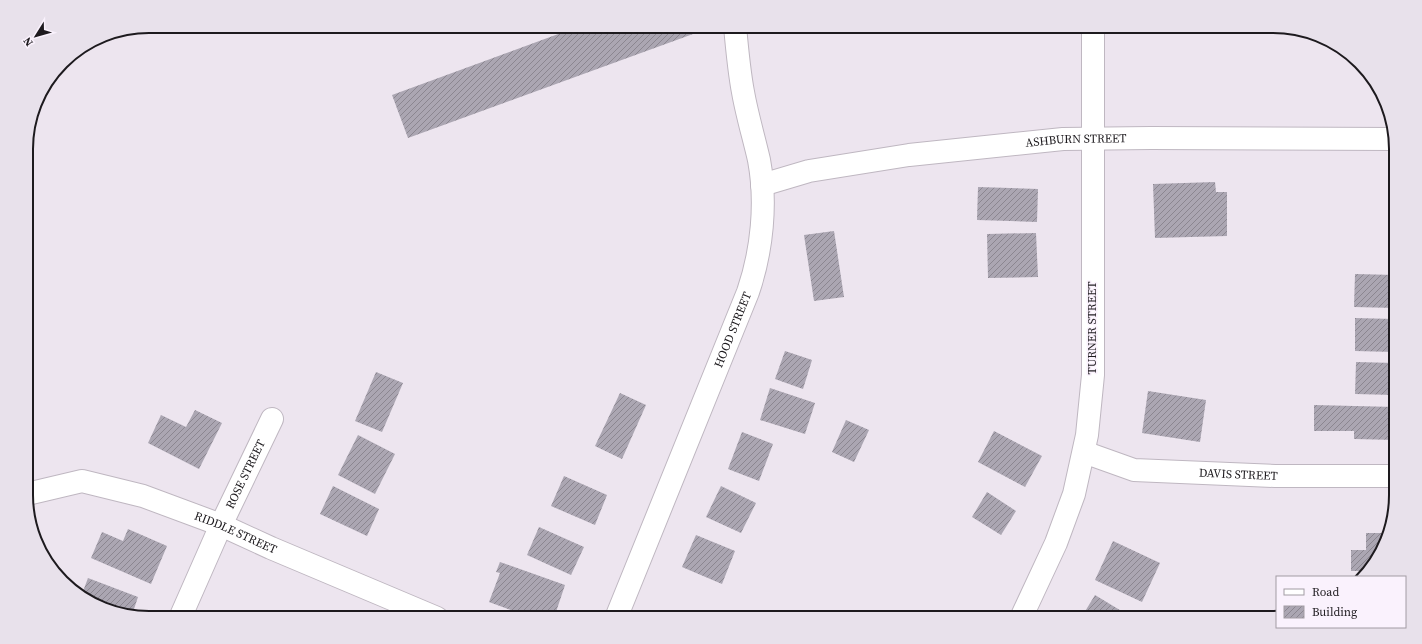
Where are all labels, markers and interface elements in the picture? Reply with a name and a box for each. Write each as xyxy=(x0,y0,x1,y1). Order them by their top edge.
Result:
north arrow xyxy=(16,16,56,56)
text: N xyxy=(20,34,37,49)
street label: ASHBURN STREET xyxy=(1025,130,1127,151)
street label: TURNER STREET xyxy=(1084,281,1100,374)
street label: HOOD STREET xyxy=(710,289,755,370)
street label: ROSE STREET xyxy=(222,436,269,511)
street label: DAVIS STREET xyxy=(1199,465,1279,484)
street label: RIDDLE STREET xyxy=(192,508,280,558)
legend xyxy=(1276,576,1406,628)
text: Road xyxy=(1312,584,1339,600)
text: Building xyxy=(1312,604,1357,620)

